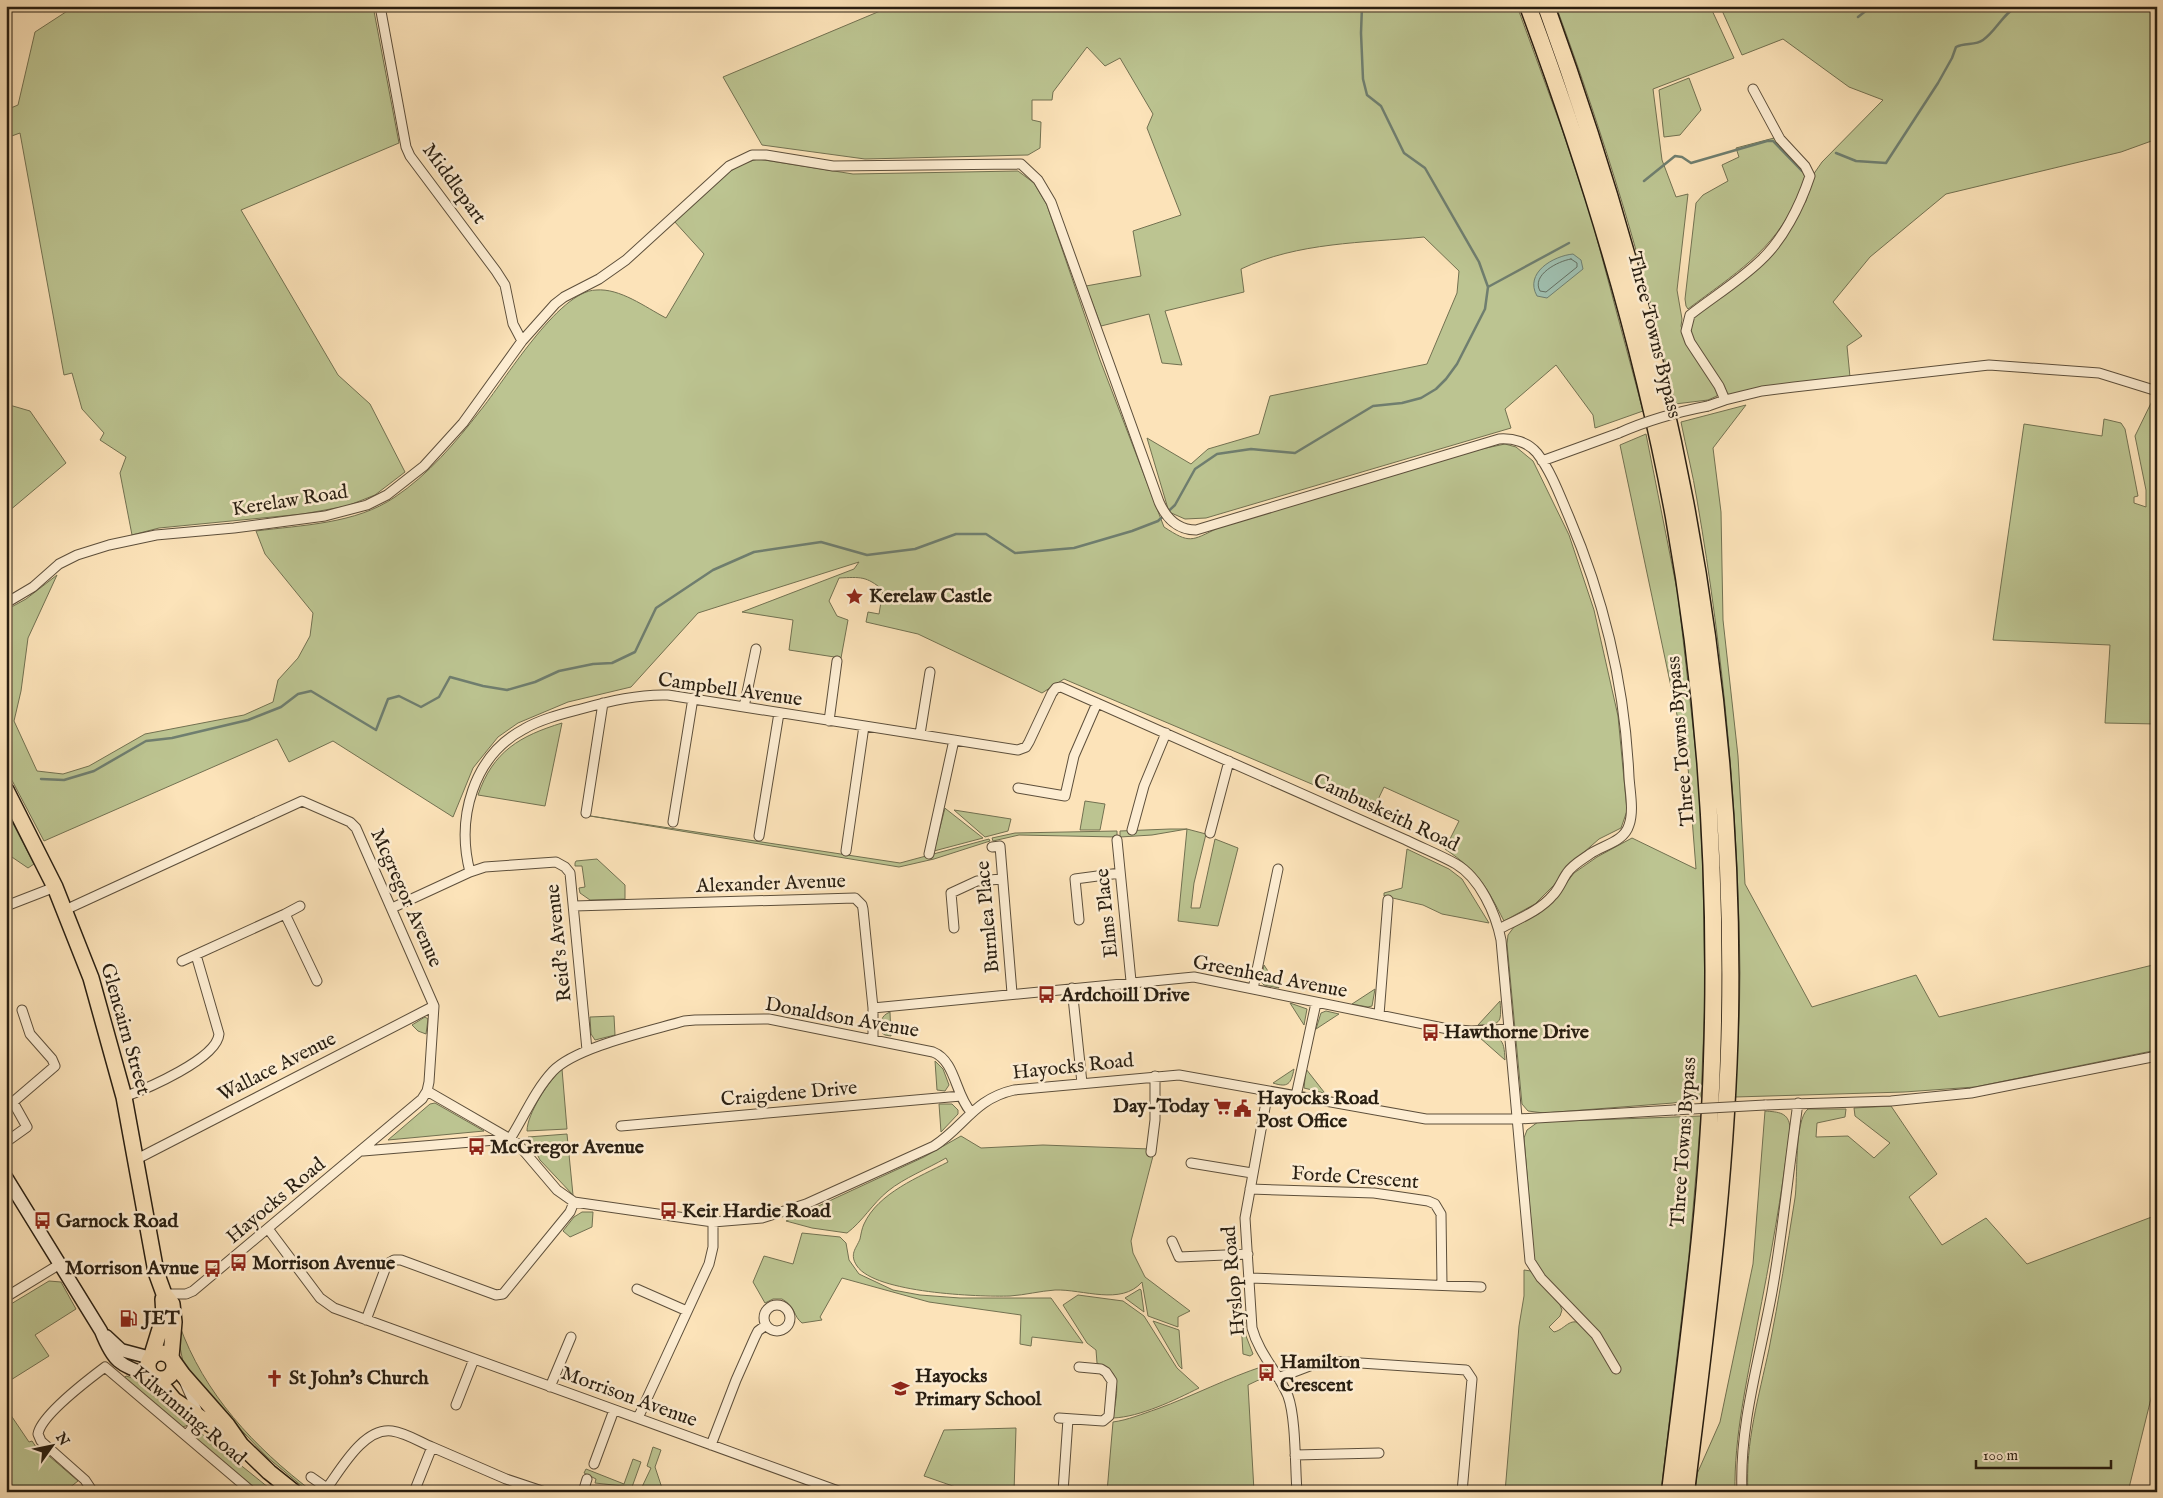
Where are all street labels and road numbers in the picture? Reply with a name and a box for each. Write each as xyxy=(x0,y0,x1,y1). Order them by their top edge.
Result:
street label: Middlepart xyxy=(416,139,492,229)
street label: Three Towns Bypass xyxy=(1621,249,1687,421)
street label: Kerelaw Road xyxy=(230,479,350,522)
street label: Three Towns Bypass xyxy=(1661,655,1701,827)
street label: Campbell Avenue xyxy=(656,667,804,713)
street label: Cambuskeith Road xyxy=(1309,768,1463,858)
street label: Mcgregor Avenue xyxy=(364,825,448,971)
street label: Burnlea Place xyxy=(971,860,1005,974)
street label: Elms Place xyxy=(1090,867,1124,959)
street label: Alexander Avenue xyxy=(695,869,846,899)
street label: Reid's Avenue xyxy=(540,883,578,1003)
street label: Greenhead Avenue xyxy=(1191,950,1349,1004)
street label: Glencairn Street xyxy=(94,960,156,1098)
street label: Donaldson Avenue xyxy=(763,992,921,1044)
street label: Wallace Avenue xyxy=(214,1027,340,1107)
street label: Hayocks Road xyxy=(1011,1048,1135,1086)
street label: Three Towns Bypass xyxy=(1666,1056,1702,1228)
street label: Craigdene Drive xyxy=(720,1076,858,1112)
street label: Hayocks Road xyxy=(221,1152,331,1250)
street label: Forde Crescent xyxy=(1290,1161,1420,1195)
street label: Hyslop Road xyxy=(1217,1225,1251,1337)
street label: Kilwinning Road xyxy=(127,1361,251,1471)
street label: Morrison Avenue xyxy=(557,1361,701,1433)

